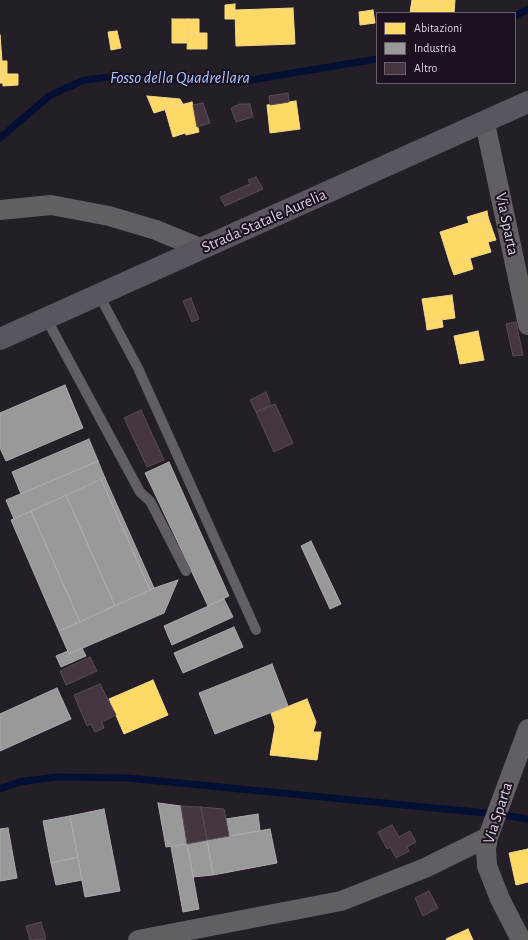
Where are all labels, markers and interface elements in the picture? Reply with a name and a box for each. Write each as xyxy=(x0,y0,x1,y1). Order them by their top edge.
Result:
legend xyxy=(376,12,516,84)
text: Abitazioni xyxy=(414,22,462,34)
text: Industria xyxy=(414,42,456,54)
text: Altro xyxy=(414,62,437,74)
water label: Fosso della Quadrellara xyxy=(110,68,250,88)
street label: Strada Statale Aurelia xyxy=(199,185,329,257)
street label: Via Sparta xyxy=(491,191,523,257)
street label: Via Sparta xyxy=(479,780,517,846)

